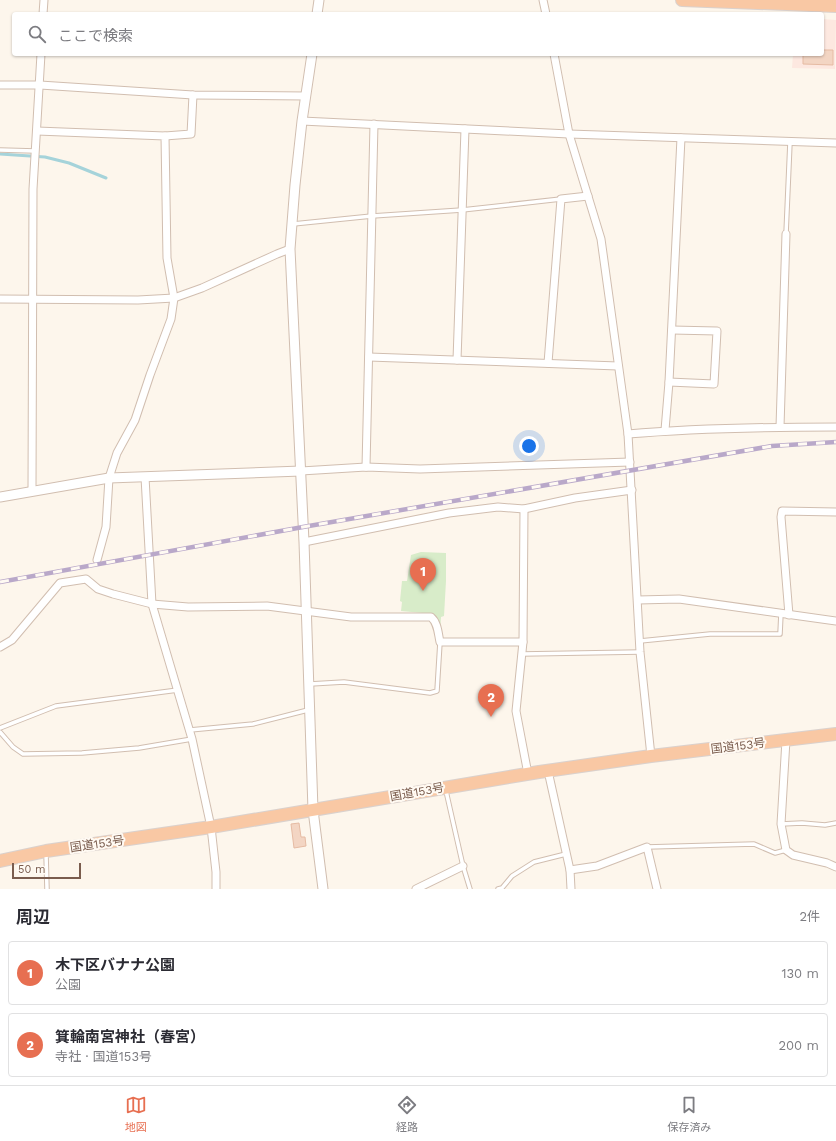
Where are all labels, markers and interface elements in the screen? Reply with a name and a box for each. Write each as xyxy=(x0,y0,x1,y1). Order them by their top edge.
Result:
search box xyxy=(12,12,824,56)
icon: search xyxy=(26,23,48,45)
text: ここで検索 xyxy=(58,27,133,45)
your location xyxy=(519,436,539,456)
pin: 1 xyxy=(410,558,436,591)
pin: 2 xyxy=(478,684,504,717)
street label: 国道153号 xyxy=(710,736,766,756)
street label: 国道153号 xyxy=(389,780,445,804)
street label: 国道153号 xyxy=(69,833,125,855)
scale bar xyxy=(12,861,81,880)
text: 50 m xyxy=(18,863,45,876)
text: 周辺 xyxy=(16,907,50,927)
text: 2件 xyxy=(799,909,820,924)
text: 木下区バナナ公園 xyxy=(55,956,175,974)
text: 1 xyxy=(27,966,33,981)
text: 130 m xyxy=(781,966,819,981)
text: 公園 xyxy=(55,977,81,992)
text: 箕輪南宮神社（春宮） xyxy=(55,1028,205,1046)
text: 2 xyxy=(26,1038,34,1053)
text: 200 m xyxy=(778,1038,819,1053)
text: 寺社 · 国道153号 xyxy=(55,1049,152,1064)
tab: 地図 xyxy=(125,1094,147,1134)
tab: 経路 xyxy=(396,1094,418,1134)
tab: 保存済み xyxy=(667,1094,711,1134)

